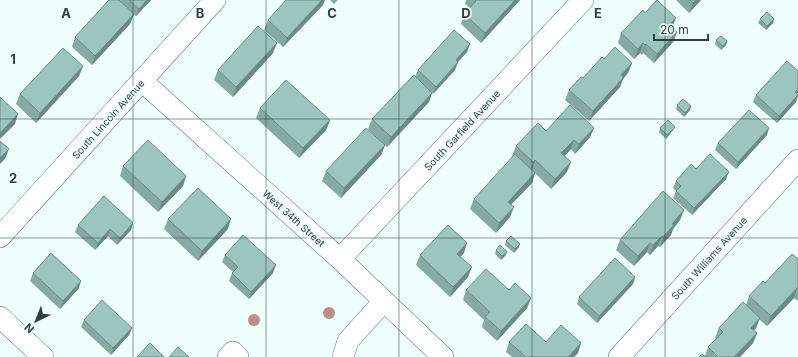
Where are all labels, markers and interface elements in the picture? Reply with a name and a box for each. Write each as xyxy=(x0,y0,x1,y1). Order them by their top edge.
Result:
text: A xyxy=(61,5,71,21)
text: B xyxy=(196,5,205,21)
text: C xyxy=(327,5,337,21)
text: D xyxy=(461,5,471,21)
text: E xyxy=(594,5,602,21)
scale bar xyxy=(654,16,708,42)
text: 20 m xyxy=(660,22,689,37)
text: 1 xyxy=(10,51,16,67)
street label: South Lincoln Avenue xyxy=(69,77,147,161)
street label: South Garfield Avenue xyxy=(422,87,503,173)
text: 2 xyxy=(9,170,17,186)
street label: West 34th Street xyxy=(260,187,328,250)
street label: South Williams Avenue xyxy=(669,214,750,302)
north arrow xyxy=(16,301,56,341)
text: N xyxy=(21,320,37,336)

